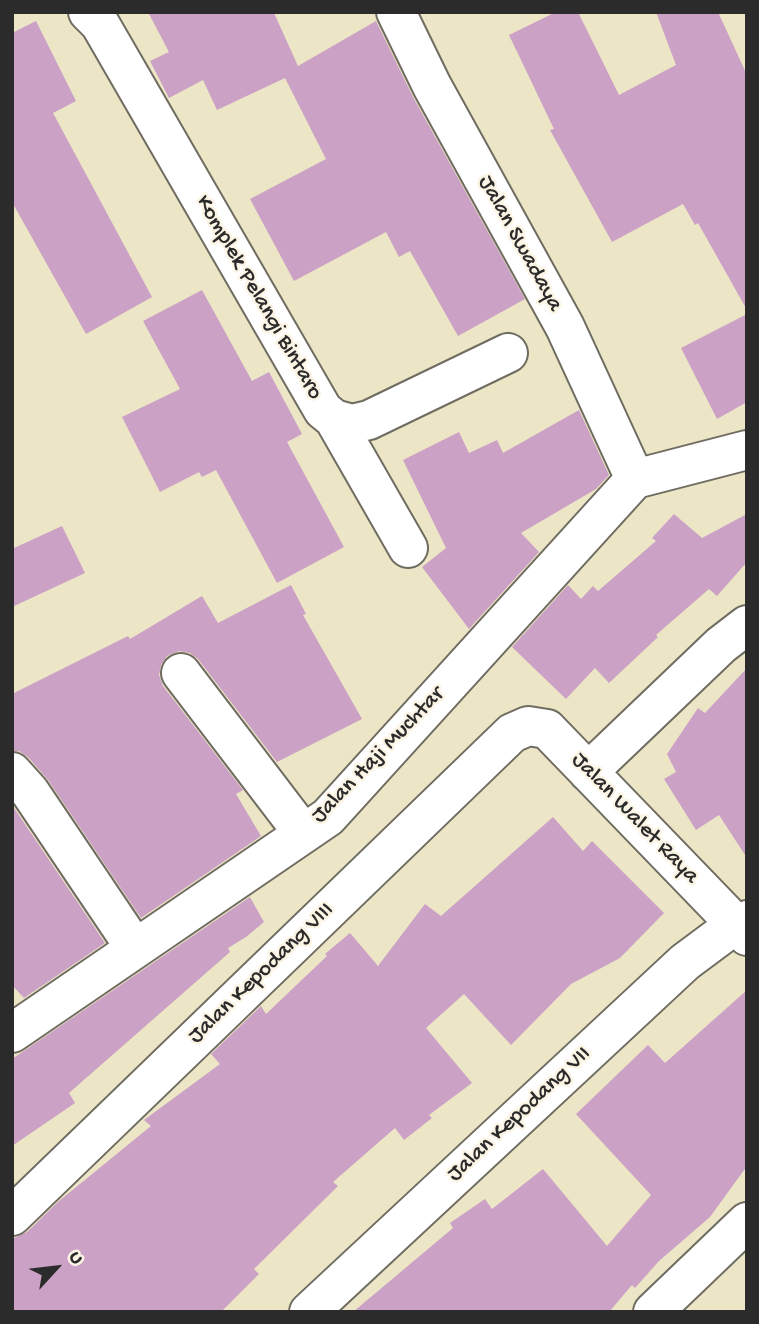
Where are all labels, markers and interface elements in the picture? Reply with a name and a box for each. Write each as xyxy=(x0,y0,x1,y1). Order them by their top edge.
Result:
street label: Jalan Swadaya xyxy=(470,171,568,317)
street label: Komplek Pelangi Bintaro xyxy=(188,191,328,405)
street label: Jalan Haji Muchtar xyxy=(307,682,451,830)
street label: Jalan Walet Raya xyxy=(564,747,704,891)
street label: Jalan Kepodang VIII xyxy=(183,897,341,1051)
street label: Jalan Kepodang VII xyxy=(442,1041,598,1189)
north arrow xyxy=(21,1233,91,1303)
text: U xyxy=(62,1248,88,1268)

